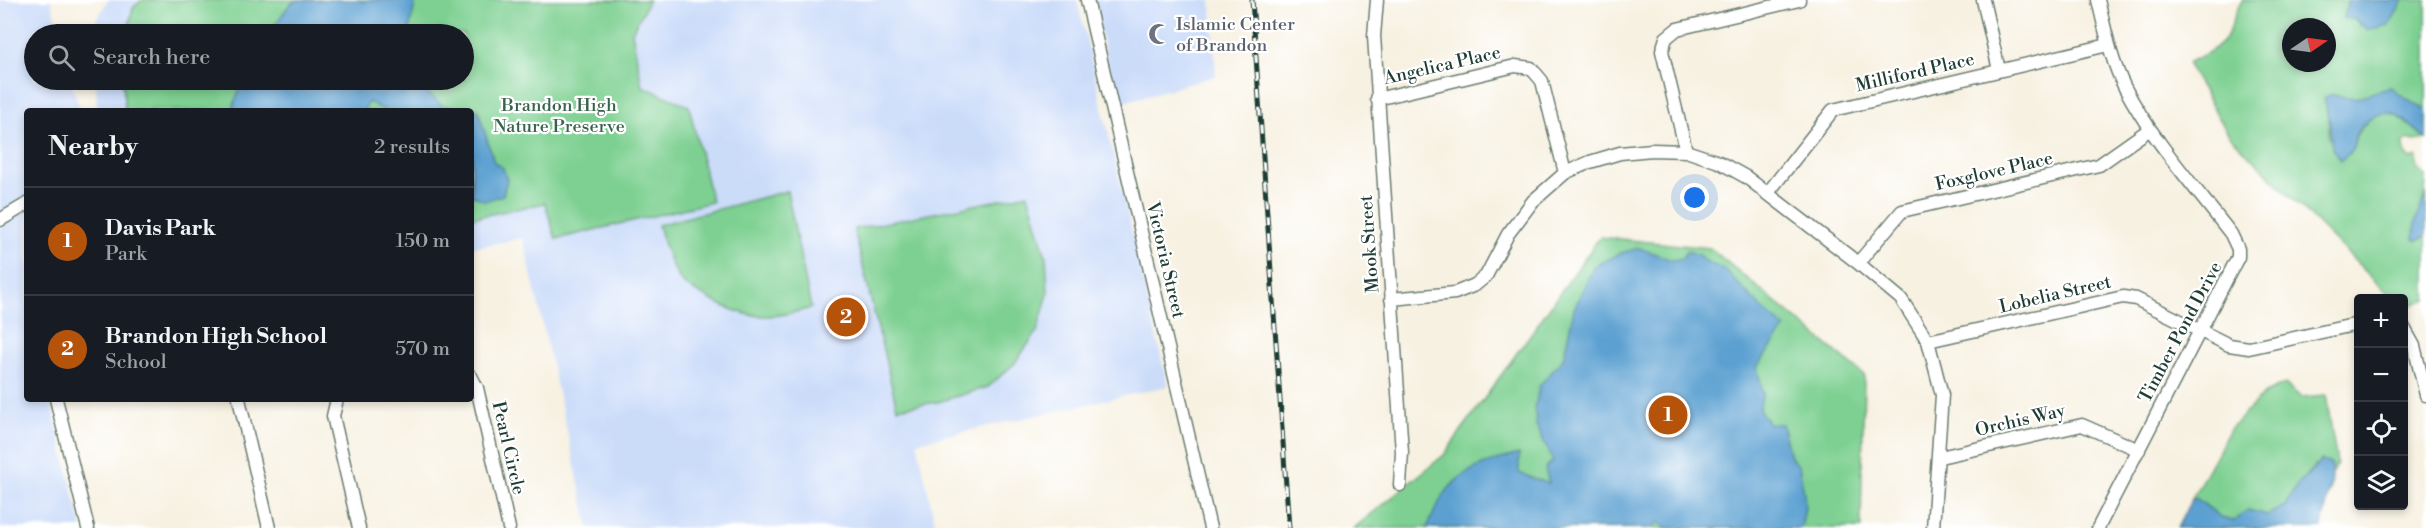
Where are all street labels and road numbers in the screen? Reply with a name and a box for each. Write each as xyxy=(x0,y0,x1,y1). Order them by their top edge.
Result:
street label: Angelica Place xyxy=(1380,41,1503,90)
street label: Milliford Place xyxy=(1853,48,1977,97)
street label: Foxglove Place xyxy=(1933,147,2055,196)
street label: Mook Street xyxy=(1355,194,1384,294)
street label: Victoria Street xyxy=(1141,199,1190,321)
street label: Timber Pond Drive xyxy=(2133,258,2227,407)
street label: Lobelia Street xyxy=(1997,270,2114,319)
street label: Pearl Circle xyxy=(487,399,530,497)
street label: Orchis Way xyxy=(1973,399,2068,442)

